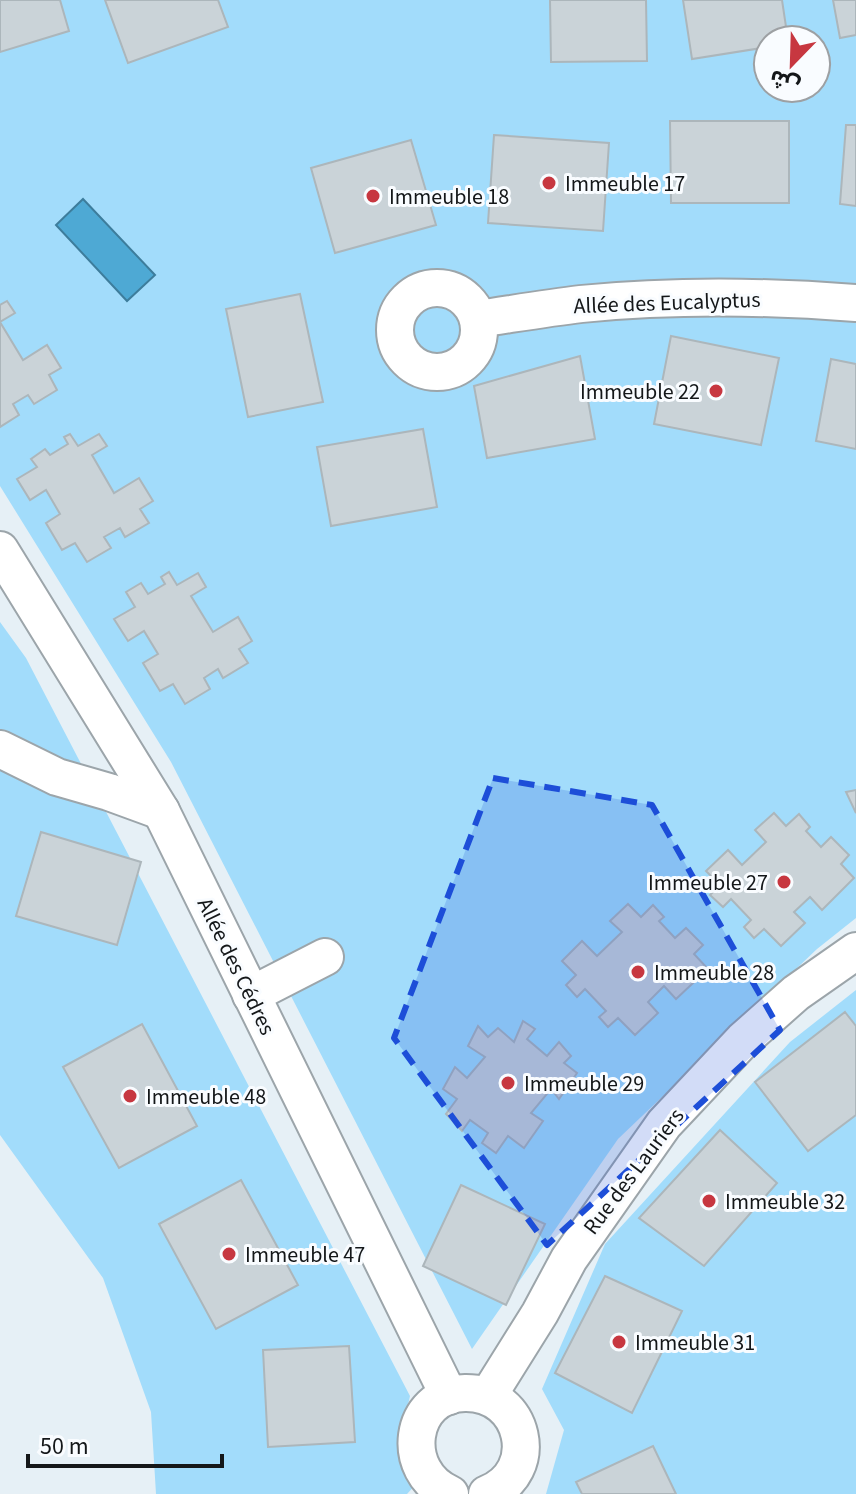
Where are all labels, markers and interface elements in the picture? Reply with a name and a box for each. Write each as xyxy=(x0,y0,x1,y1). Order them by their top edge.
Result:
north arrow xyxy=(752,24,832,104)
text: ش xyxy=(764,61,805,102)
place label: Immeuble 17 xyxy=(565,168,685,200)
marker: Immeuble 17 xyxy=(540,174,558,192)
place label: Immeuble 18 xyxy=(389,181,509,213)
marker: Immeuble 18 xyxy=(364,187,382,205)
street label: Allée des Eucalyptus xyxy=(573,284,761,322)
place label: Immeuble 22 xyxy=(580,376,700,408)
marker: Immeuble 22 xyxy=(707,382,725,400)
place label: Immeuble 27 xyxy=(648,867,768,899)
marker: Immeuble 27 xyxy=(775,873,793,891)
street label: Allée des Cédres xyxy=(189,892,283,1041)
place label: Immeuble 28 xyxy=(654,957,774,989)
marker: Immeuble 28 xyxy=(629,963,647,981)
place label: Immeuble 29 xyxy=(524,1068,644,1100)
marker: Immeuble 29 xyxy=(499,1074,517,1092)
place label: Immeuble 48 xyxy=(146,1081,266,1113)
marker: Immeuble 48 xyxy=(121,1087,139,1105)
street label: Rue des Lauriers xyxy=(576,1102,692,1242)
place label: Immeuble 32 xyxy=(725,1186,845,1218)
marker: Immeuble 32 xyxy=(700,1192,718,1210)
place label: Immeuble 47 xyxy=(245,1239,365,1271)
marker: Immeuble 47 xyxy=(220,1245,238,1263)
place label: Immeuble 31 xyxy=(635,1327,755,1359)
marker: Immeuble 31 xyxy=(610,1333,628,1351)
scale bar xyxy=(28,1418,222,1468)
text: 50 m xyxy=(40,1429,89,1464)

